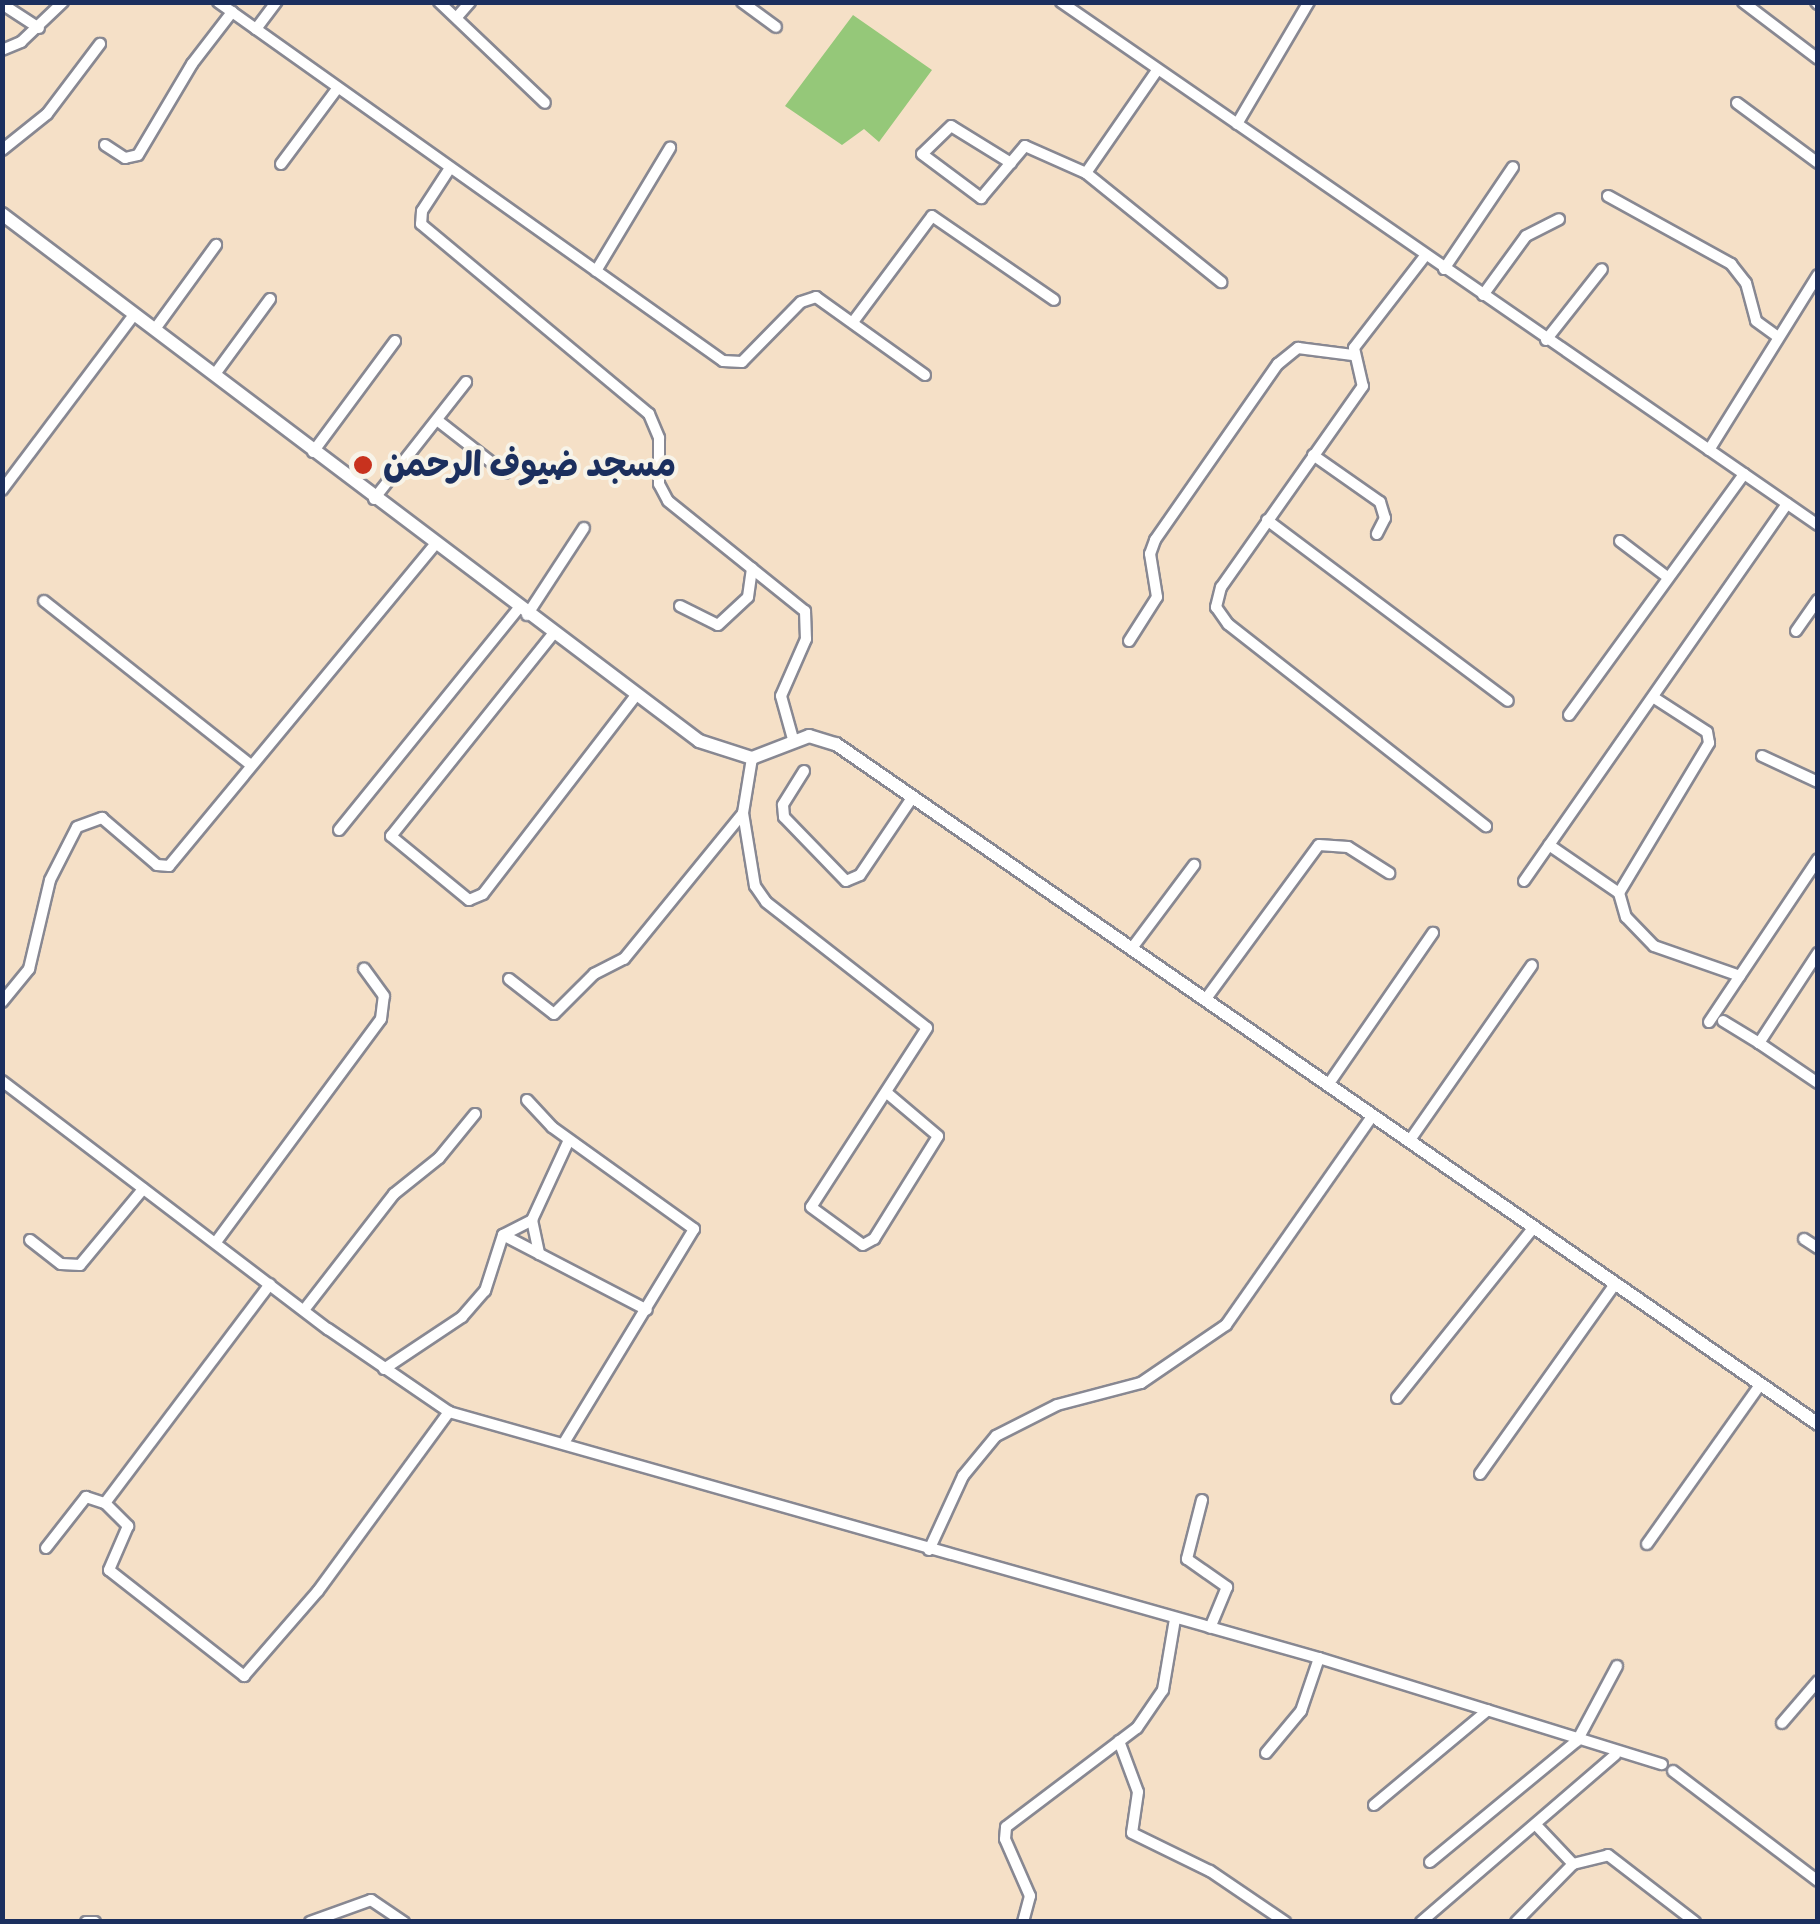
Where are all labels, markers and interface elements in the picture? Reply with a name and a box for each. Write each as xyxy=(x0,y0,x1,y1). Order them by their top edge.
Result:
place label: مسجد ضيوف الرحمن xyxy=(383,444,676,486)
marker: مسجد ضيوف الرحمن xyxy=(352,454,374,476)

